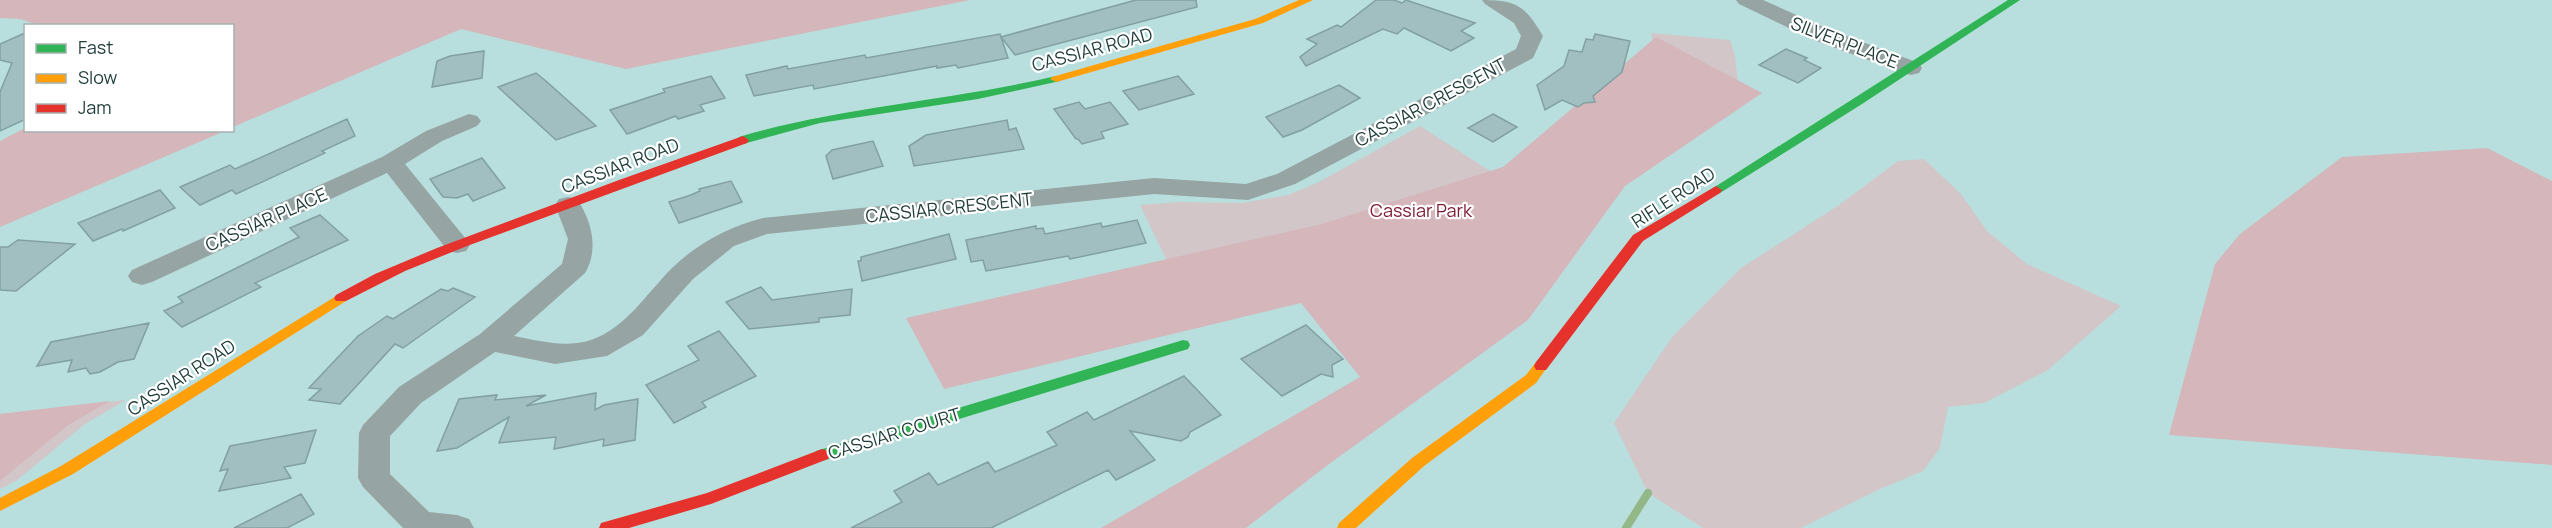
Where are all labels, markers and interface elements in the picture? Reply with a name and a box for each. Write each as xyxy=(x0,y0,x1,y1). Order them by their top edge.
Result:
street label: SILVER PLACE xyxy=(1788,10,1902,74)
street label: CASSIAR ROAD xyxy=(1029,21,1155,77)
legend xyxy=(24,24,234,132)
text: Fast xyxy=(78,35,113,59)
street label: CASSIAR CRESCENT xyxy=(1350,52,1510,152)
text: Slow xyxy=(78,65,118,89)
text: Jam xyxy=(78,95,112,119)
street label: CASSIAR ROAD xyxy=(558,132,682,198)
street label: RIFLE ROAD xyxy=(1627,161,1719,233)
street label: CASSIAR PLACE xyxy=(201,181,331,257)
street label: CASSIAR CRESCENT xyxy=(864,186,1034,228)
park label: Cassiar Park xyxy=(1370,198,1473,222)
street label: CASSIAR ROAD xyxy=(122,333,240,421)
street label: CASSIAR COURT xyxy=(825,401,963,465)

